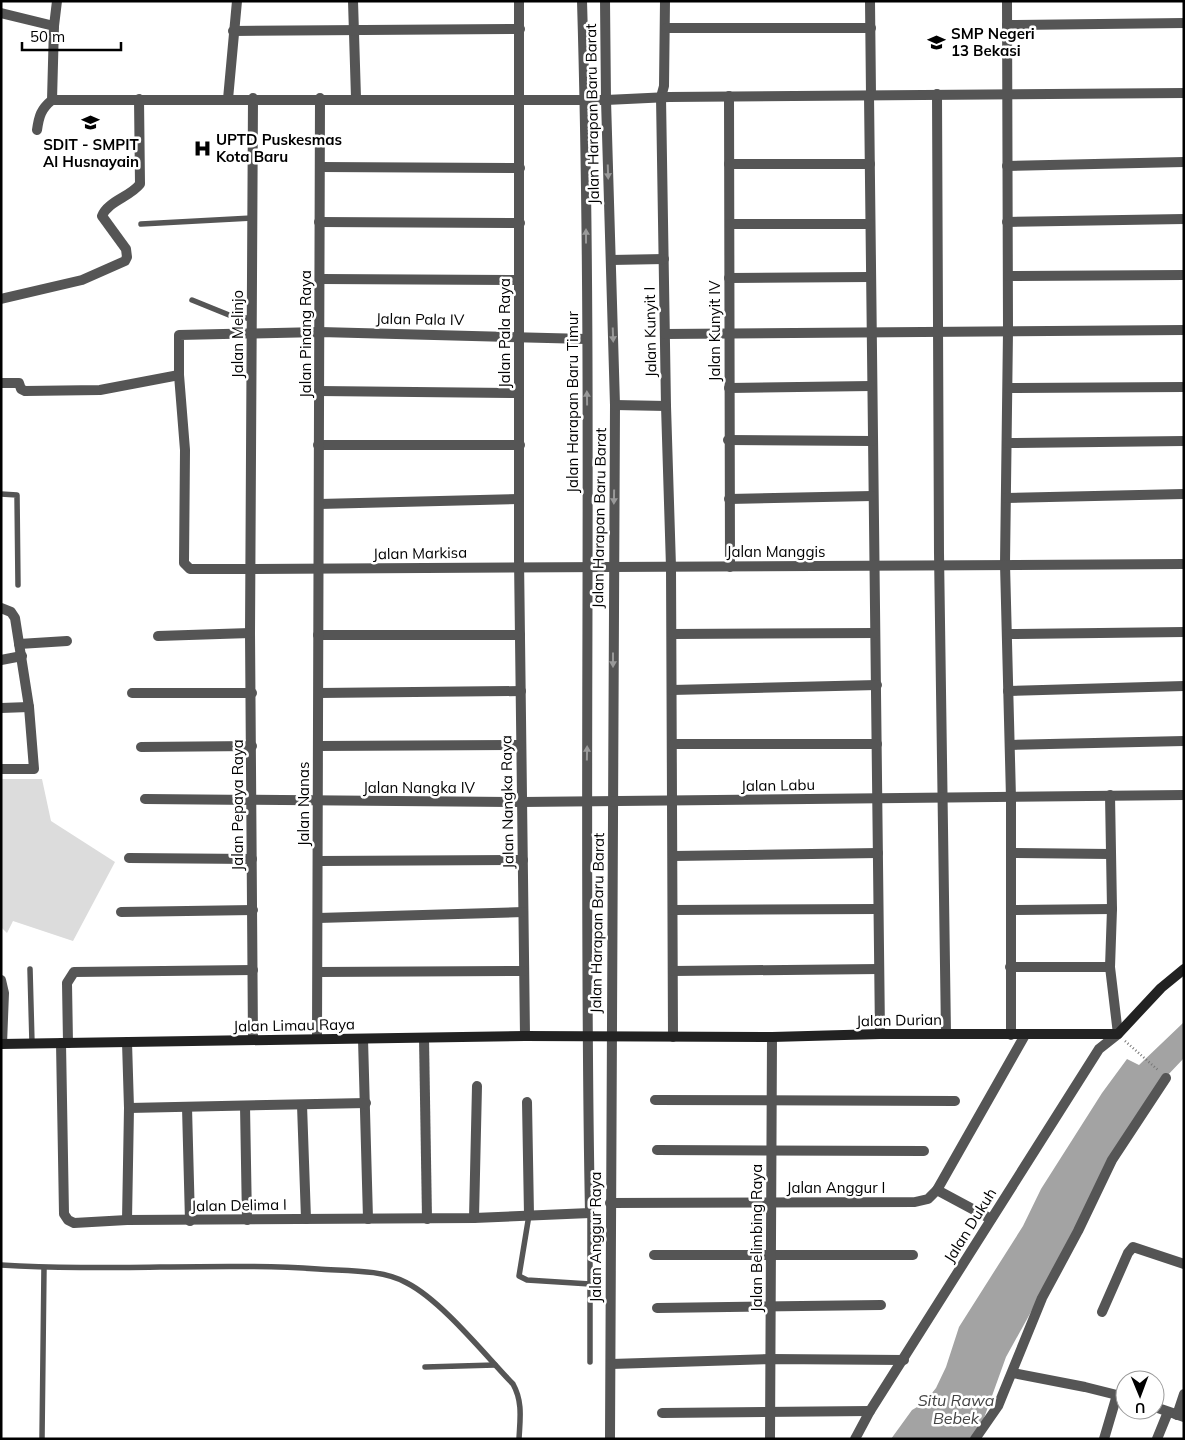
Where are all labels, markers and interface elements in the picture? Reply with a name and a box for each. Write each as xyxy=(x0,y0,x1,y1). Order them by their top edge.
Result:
scale bar xyxy=(22,20,121,52)
street label: Jalan Harapan Baru Barat xyxy=(581,23,603,205)
place label: SMP Negeri 13 Bekasi xyxy=(951,24,1035,60)
text: 50 m xyxy=(30,27,65,46)
school or university icon: SMP Negeri 13 Bekasi xyxy=(927,32,947,52)
school or university icon: SDIT - SMPIT Al Husnayain xyxy=(81,113,101,133)
place label: UPTD Puskesmas Kota Baru xyxy=(216,130,342,166)
place label: SDIT - SMPIT Al Husnayain xyxy=(43,135,140,171)
hospital icon: UPTD Puskesmas Kota Baru xyxy=(192,138,212,158)
one-way arrow xyxy=(604,165,612,181)
one-way arrow xyxy=(582,227,590,243)
street label: Jalan Pinang Raya xyxy=(296,270,315,398)
street label: Jalan Pala Raya xyxy=(495,278,514,388)
street label: Jalan Kunyit IV xyxy=(705,280,724,382)
street label: Jalan Kunyit I xyxy=(640,287,660,377)
street label: Jalan Melinjo xyxy=(228,290,247,378)
street label: Jalan Pala IV xyxy=(376,309,465,329)
street label: Jalan Harapan Baru Timur xyxy=(563,311,582,493)
one-way arrow xyxy=(609,327,617,343)
one-way arrow xyxy=(583,390,591,406)
street label: Jalan Harapan Baru Barat xyxy=(588,427,610,609)
one-way arrow xyxy=(610,490,618,506)
street label: Jalan Manggis xyxy=(727,542,825,561)
street label: Jalan Markisa xyxy=(373,543,467,563)
one-way arrow xyxy=(609,652,617,668)
street label: Jalan Nangka Raya xyxy=(496,735,518,869)
street label: Jalan Pepaya Raya xyxy=(228,739,247,871)
one-way arrow xyxy=(583,745,591,761)
street label: Jalan Nanas xyxy=(294,762,313,846)
street label: Jalan Labu xyxy=(741,775,815,795)
street label: Jalan Nangka IV xyxy=(363,778,476,797)
street label: Jalan Harapan Baru Barat xyxy=(586,832,608,1014)
street label: Jalan Durian xyxy=(856,1010,942,1030)
street label: Jalan Limau Raya xyxy=(233,1014,355,1036)
street label: Jalan Belimbing Raya xyxy=(747,1164,766,1312)
street label: Jalan Anggur Raya xyxy=(586,1171,605,1303)
street label: Jalan Anggur I xyxy=(786,1178,886,1197)
street label: Jalan Dukuh xyxy=(940,1184,1000,1266)
street label: Jalan Delima I xyxy=(191,1195,287,1215)
north arrow xyxy=(1115,1370,1165,1420)
water label: Situ Rawa Bebek xyxy=(918,1390,995,1428)
text: U xyxy=(1135,1399,1146,1417)

